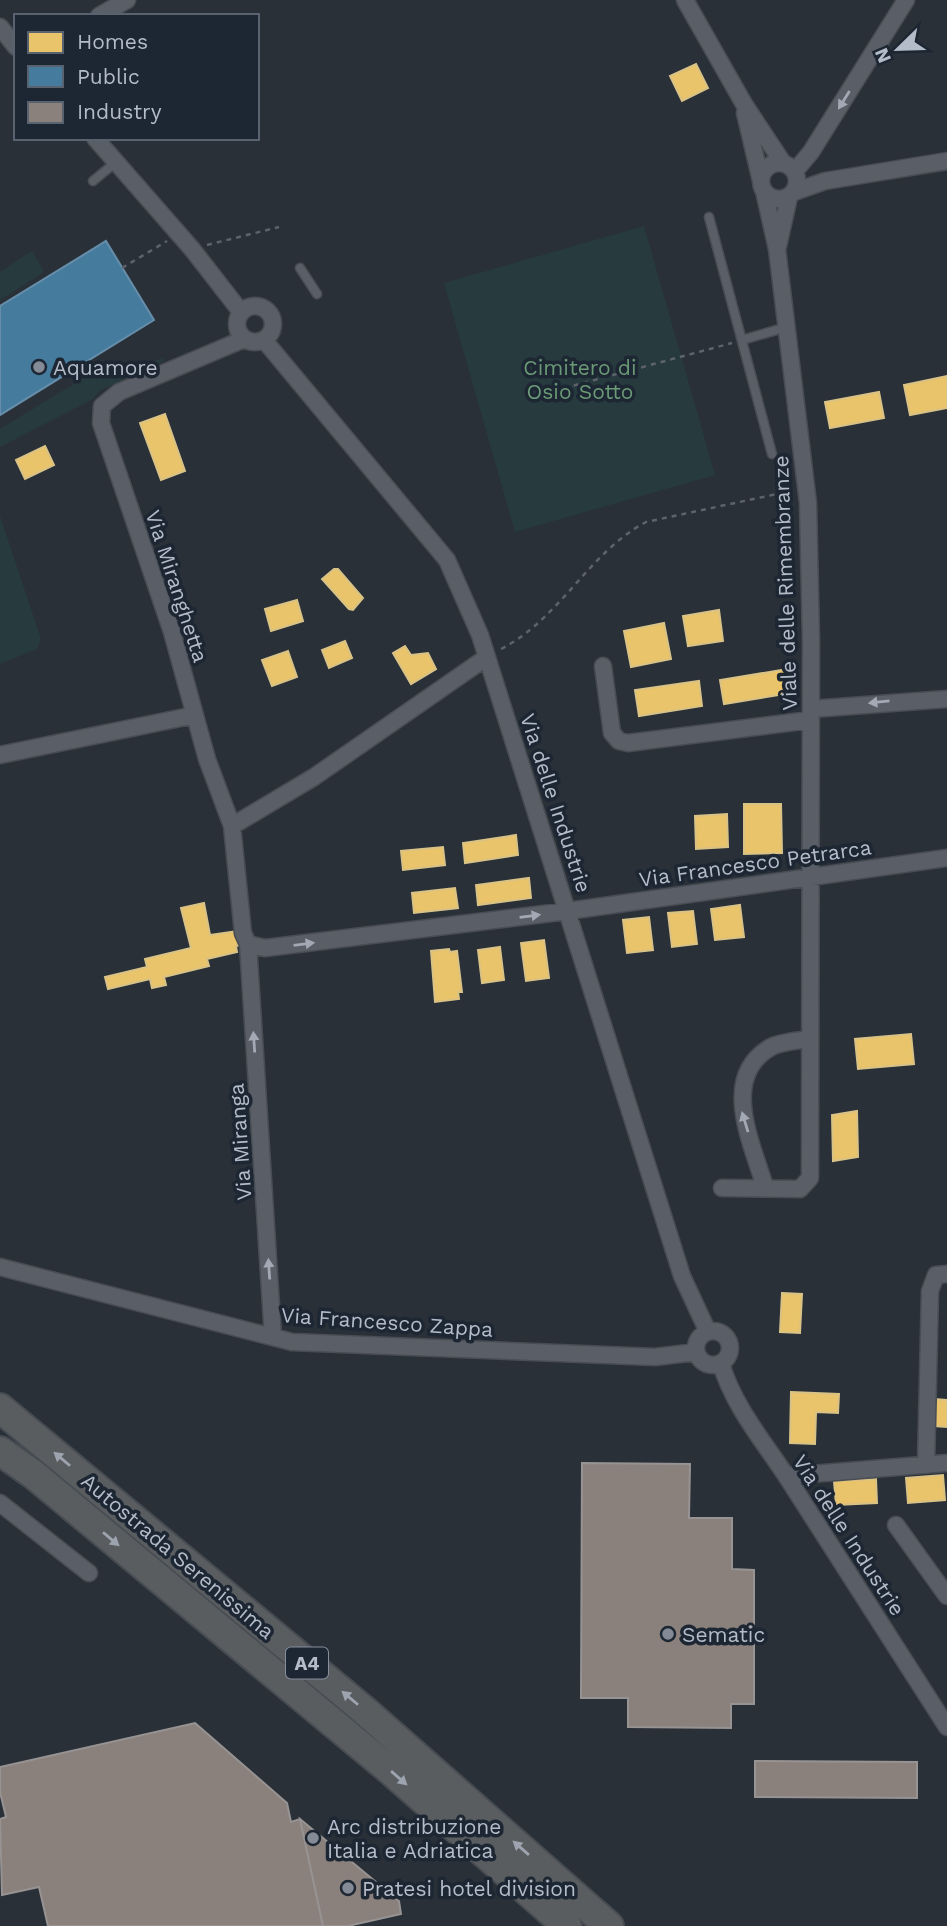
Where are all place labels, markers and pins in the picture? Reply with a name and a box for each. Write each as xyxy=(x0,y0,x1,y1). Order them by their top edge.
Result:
place label: Aquamore xyxy=(53,355,158,380)
marker: Aquamore xyxy=(31,359,47,375)
place label: Sematic xyxy=(682,1622,765,1647)
marker: Sematic xyxy=(660,1626,676,1642)
place label: Arc distribuzione Italia e Adriatica xyxy=(327,1814,501,1863)
marker: Arc distribuzione Italia e Adriatica xyxy=(305,1830,321,1846)
place label: Pratesi hotel division xyxy=(362,1876,576,1901)
marker: Pratesi hotel division xyxy=(340,1880,356,1896)

